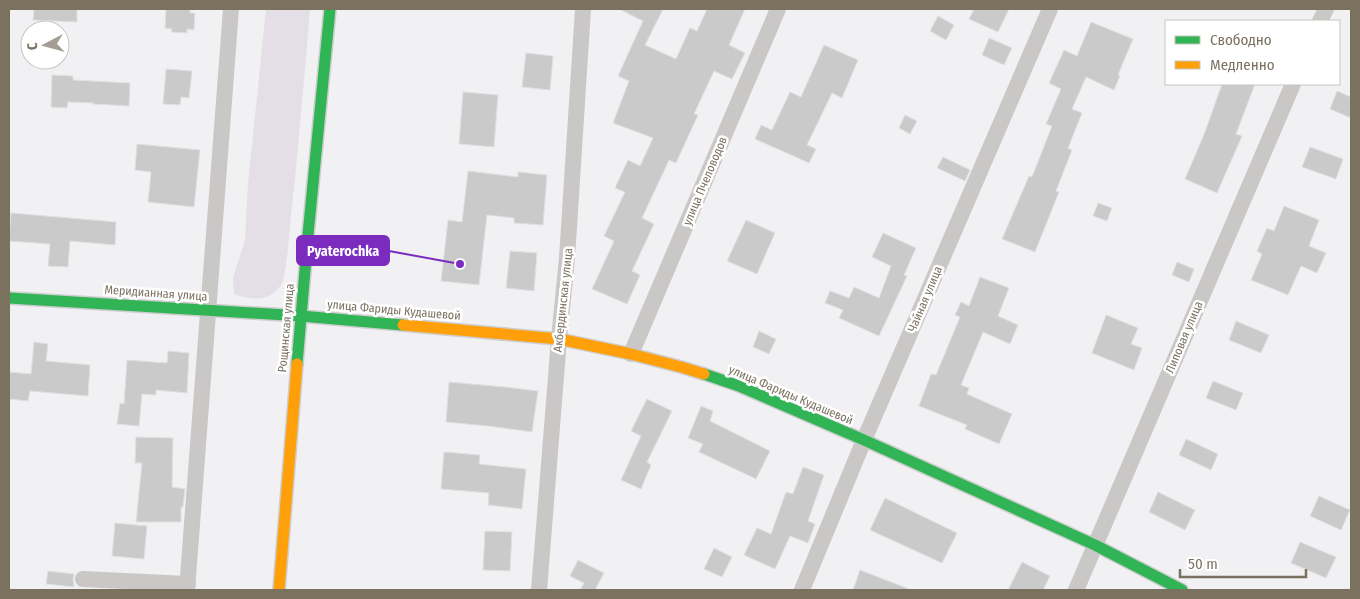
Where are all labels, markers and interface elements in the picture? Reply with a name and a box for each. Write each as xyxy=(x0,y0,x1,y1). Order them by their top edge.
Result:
north arrow xyxy=(20,20,70,70)
legend xyxy=(1165,20,1340,85)
text: Свободно xyxy=(1210,31,1272,49)
text: С xyxy=(24,41,41,51)
text: Медленно xyxy=(1210,56,1275,74)
street label: улица Пчеловодов xyxy=(680,135,730,227)
callout: Pyaterochka xyxy=(297,236,389,265)
text: Pyaterochka xyxy=(307,243,379,260)
street label: Акбердинская улица xyxy=(551,247,575,353)
street label: Чайная улица xyxy=(905,264,945,334)
street label: Меридианная улица xyxy=(104,282,208,304)
street label: Рощинская улица xyxy=(275,283,297,373)
street label: улица Фариды Кудашевой xyxy=(327,297,461,323)
street label: Липовая улица xyxy=(1163,299,1205,375)
street label: улица Фариды Кудашевой xyxy=(727,362,855,428)
scale bar xyxy=(1180,546,1306,578)
text: 50 m xyxy=(1188,555,1218,573)

